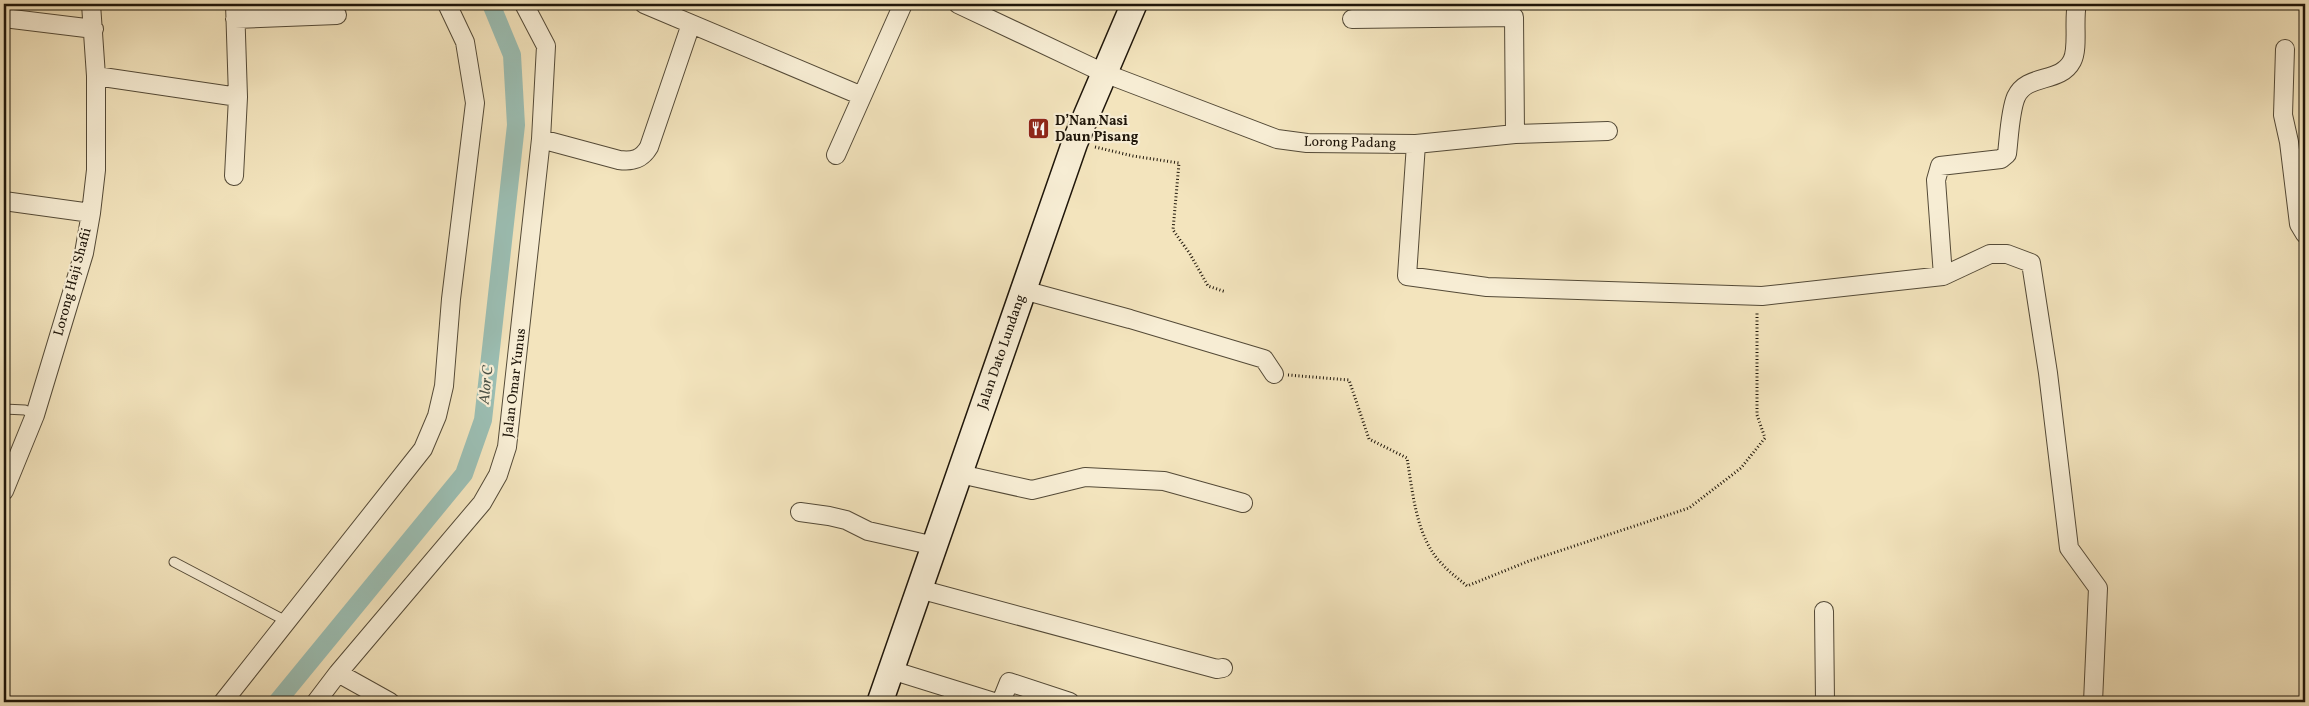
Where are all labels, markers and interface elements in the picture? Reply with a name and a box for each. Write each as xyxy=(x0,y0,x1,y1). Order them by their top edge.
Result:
place label: D’Nan Nasi Daun Pisang xyxy=(1055,112,1139,147)
restaurant icon: D’Nan Nasi Daun Pisang xyxy=(1027,117,1051,141)
street label: Lorong Padang xyxy=(1304,133,1396,153)
street label: Lorong Haji Shafii xyxy=(49,226,97,338)
street label: Jalan Dato Lundang xyxy=(973,292,1031,412)
street label: Jalan Omar Yunus xyxy=(499,327,531,439)
water label: Alor C xyxy=(474,364,500,406)

